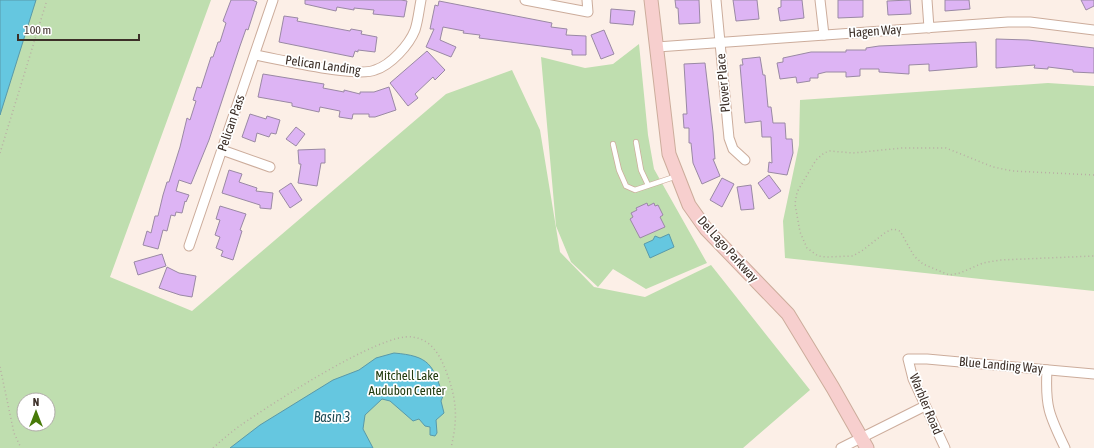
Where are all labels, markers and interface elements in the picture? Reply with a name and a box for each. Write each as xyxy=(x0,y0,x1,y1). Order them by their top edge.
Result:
scale bar xyxy=(18,16,139,42)
street label: Hagen Way xyxy=(848,22,903,40)
text: 100 m xyxy=(24,23,51,37)
street label: Pelican Landing xyxy=(284,52,362,78)
street label: Plover Place xyxy=(713,53,733,113)
street label: Pelican Pass xyxy=(214,92,248,153)
street label: Del Lago Parkway xyxy=(695,213,762,286)
street label: Blue Landing Way xyxy=(958,354,1044,376)
park label: Mitchell Lake Audubon Center xyxy=(369,368,446,398)
street label: Warbler Road xyxy=(906,371,946,437)
north arrow xyxy=(16,392,56,432)
text: N xyxy=(33,396,39,408)
water label: Basin 3 xyxy=(314,409,350,425)

